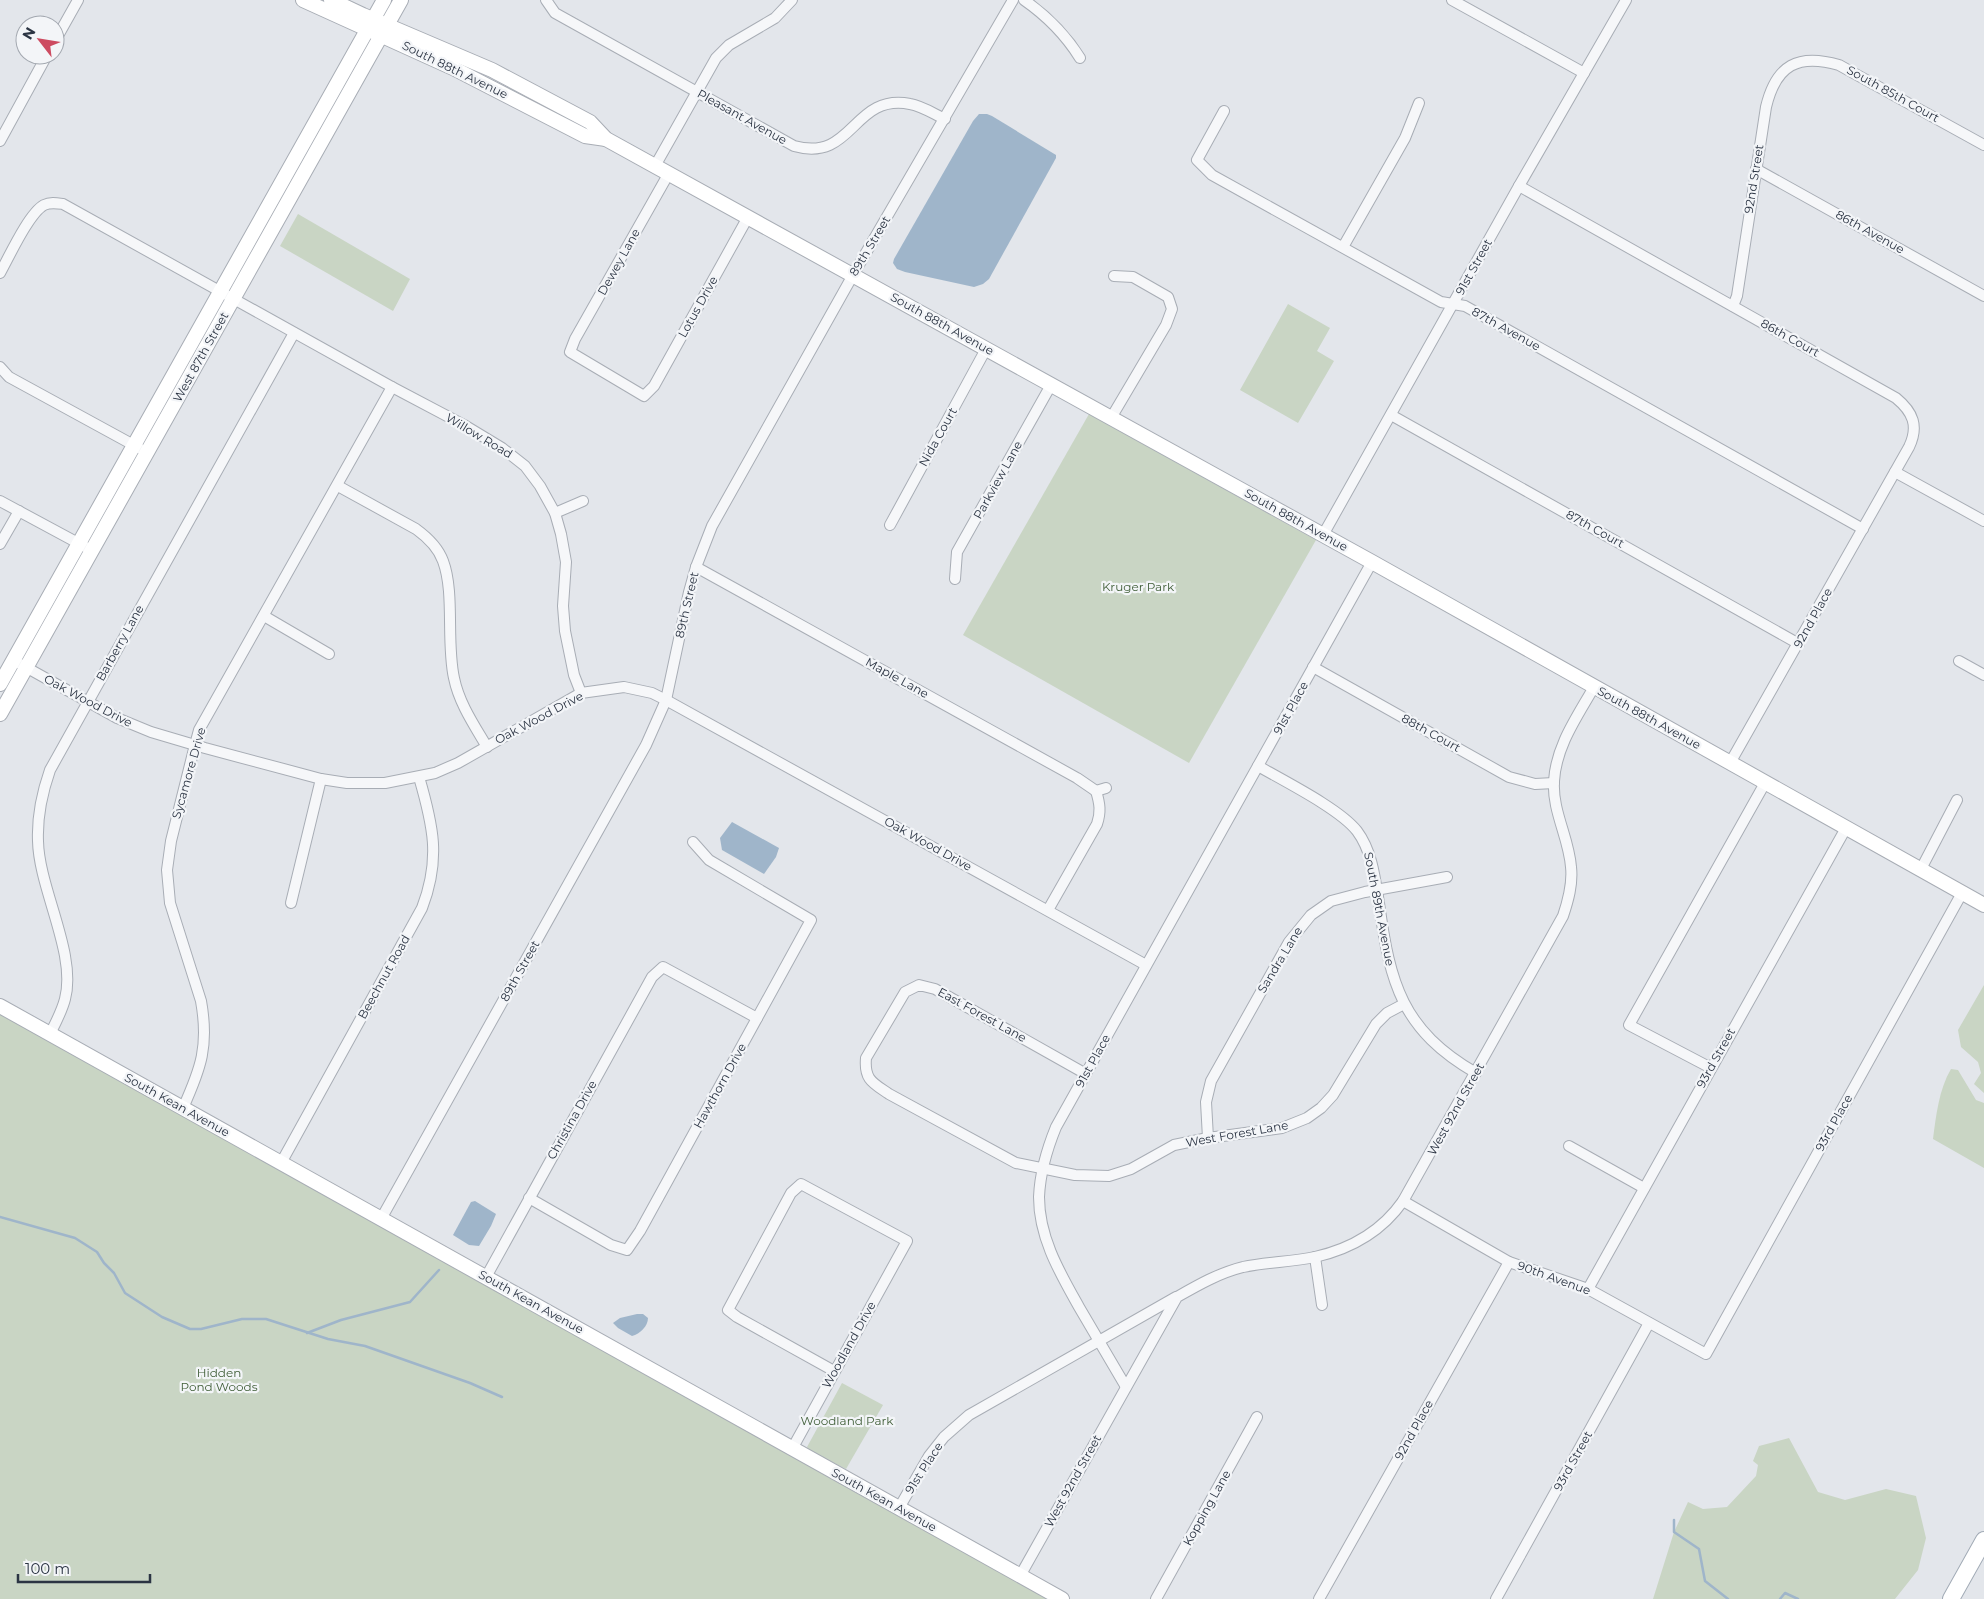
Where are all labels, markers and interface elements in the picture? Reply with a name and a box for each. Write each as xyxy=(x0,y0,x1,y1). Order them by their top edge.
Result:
north arrow xyxy=(15,15,65,65)
text: N xyxy=(18,24,39,43)
street label: South 88th Avenue xyxy=(400,37,511,102)
street label: South 85th Court xyxy=(1844,62,1942,125)
street label: Pleasant Avenue xyxy=(695,86,790,147)
street label: 92nd Street xyxy=(1741,143,1766,215)
street label: 86th Avenue xyxy=(1833,206,1907,257)
street label: 89th Street xyxy=(846,213,893,279)
street label: Dewey Lane xyxy=(594,226,643,298)
street label: 91st Street xyxy=(1452,236,1495,297)
street label: Lotus Drive xyxy=(675,273,721,340)
street label: South 88th Avenue xyxy=(888,289,997,358)
street label: 87th Avenue xyxy=(1469,304,1543,354)
street label: West 87th Street xyxy=(170,309,232,404)
street label: 86th Court xyxy=(1758,315,1822,360)
street label: Nida Court xyxy=(915,405,960,469)
street label: Willow Road xyxy=(443,410,515,461)
street label: Parkview Lane xyxy=(970,438,1025,522)
street label: South 88th Avenue xyxy=(1242,485,1351,554)
street label: 87th Court xyxy=(1563,506,1627,551)
street label: 89th Street xyxy=(672,570,701,639)
park label: Kruger Park xyxy=(1102,579,1175,594)
street label: 92nd Place xyxy=(1790,585,1835,650)
street label: Barberry Lane xyxy=(92,602,147,683)
street label: Maple Lane xyxy=(863,654,931,701)
street label: Oak Wood Drive xyxy=(41,671,135,730)
street label: 91st Place xyxy=(1270,679,1311,737)
street label: South 88th Avenue xyxy=(1595,683,1704,752)
street label: Oak Wood Drive xyxy=(492,688,586,747)
street label: 88th Court xyxy=(1399,710,1463,755)
street label: Sycamore Drive xyxy=(168,725,209,820)
street label: Oak Wood Drive xyxy=(882,813,975,874)
street label: South 89th Avenue xyxy=(1361,851,1398,967)
street label: Sandra Lane xyxy=(1254,924,1305,996)
street label: Beechnut Road xyxy=(354,932,413,1021)
street label: 89th Street xyxy=(497,937,543,1004)
street label: East Forest Lane xyxy=(935,984,1029,1045)
street label: 93rd Street xyxy=(1693,1025,1738,1090)
street label: 91st Place xyxy=(1072,1032,1113,1090)
street label: Hawthorn Drive xyxy=(690,1040,749,1131)
street label: West 92nd Street xyxy=(1424,1060,1487,1158)
street label: South Kean Avenue xyxy=(122,1069,233,1140)
street label: Christina Drive xyxy=(544,1078,600,1162)
street label: 93rd Place xyxy=(1812,1092,1855,1154)
street label: West Forest Lane xyxy=(1184,1117,1289,1150)
street label: 90th Avenue xyxy=(1516,1257,1593,1298)
street label: South Kean Avenue xyxy=(476,1266,587,1337)
street label: Woodland Drive xyxy=(818,1299,879,1391)
park label: Hidden Pond Woods xyxy=(180,1365,258,1394)
street label: 92nd Place xyxy=(1391,1397,1436,1462)
park label: Woodland Park xyxy=(801,1413,894,1428)
street label: 93rd Street xyxy=(1550,1428,1595,1493)
street label: West 92nd Street xyxy=(1041,1432,1104,1530)
street label: 91st Place xyxy=(901,1439,946,1496)
street label: South Kean Avenue xyxy=(829,1464,940,1535)
street label: Kopping Lane xyxy=(1180,1467,1234,1548)
scale bar xyxy=(18,1552,150,1584)
text: 100 m xyxy=(25,1559,70,1578)

